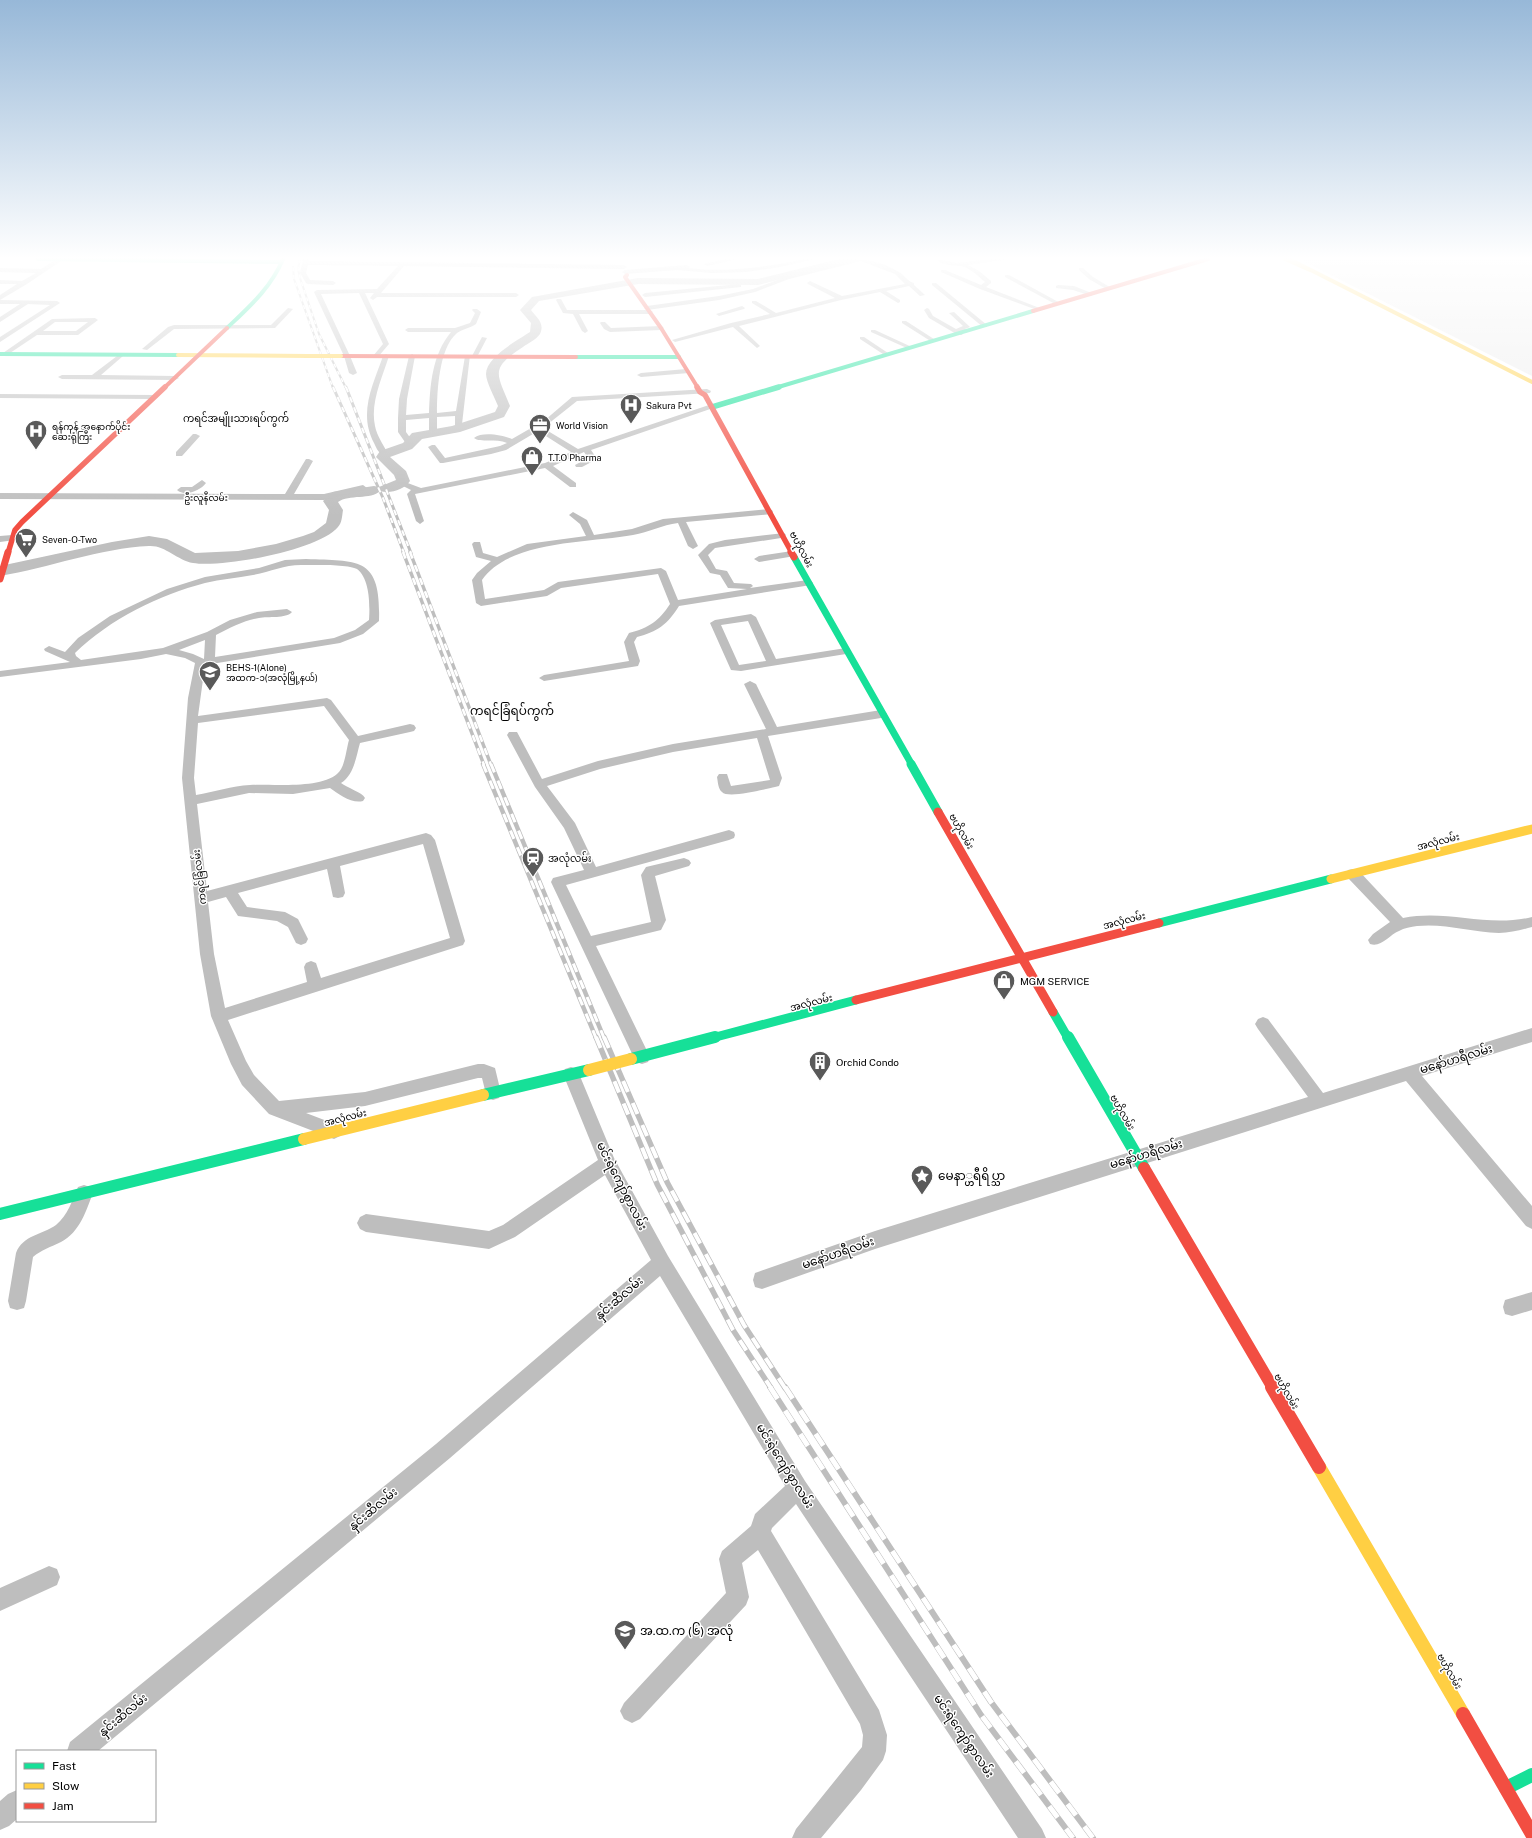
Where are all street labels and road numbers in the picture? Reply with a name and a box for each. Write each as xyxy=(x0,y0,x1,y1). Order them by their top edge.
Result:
street label: ဦးလူနီလမ်း xyxy=(184,491,228,505)
street label: ဗဟိုလမ်း xyxy=(785,528,817,571)
street label: ဗဟိုလမ်း xyxy=(944,810,978,853)
street label: အလုံလမ်း xyxy=(1415,829,1461,855)
street label: ကရင်ခြံလမ်း xyxy=(189,849,211,905)
street label: အလုံလမ်း xyxy=(1101,908,1147,934)
street label: အလုံလမ်း xyxy=(788,990,834,1016)
street label: မနော်ဟရီလမ်း xyxy=(1417,1039,1495,1080)
street label: ဗဟိုလမ်း xyxy=(1105,1091,1139,1134)
street label: အလုံလမ်း xyxy=(322,1105,368,1131)
street label: မနော်ဟရီလမ်း xyxy=(1107,1134,1185,1175)
street label: မင်းရဲကျော်စွာလမ်း xyxy=(591,1139,652,1234)
street label: မနော်ဟရီလမ်း xyxy=(799,1232,877,1275)
street label: နှင်းဆီလမ်း xyxy=(591,1272,648,1325)
street label: ဗဟိုလမ်း xyxy=(1269,1370,1303,1413)
street label: မင်းရဲကျော်စွာလမ်း xyxy=(751,1420,818,1512)
street label: နှင်းဆီလမ်း xyxy=(345,1483,402,1536)
street label: ဗဟိုလမ်း xyxy=(1432,1650,1466,1693)
street label: နှင်းဆီလမ်း xyxy=(95,1689,152,1742)
street label: မင်းရဲကျော်စွာလမ်း xyxy=(929,1691,999,1782)

